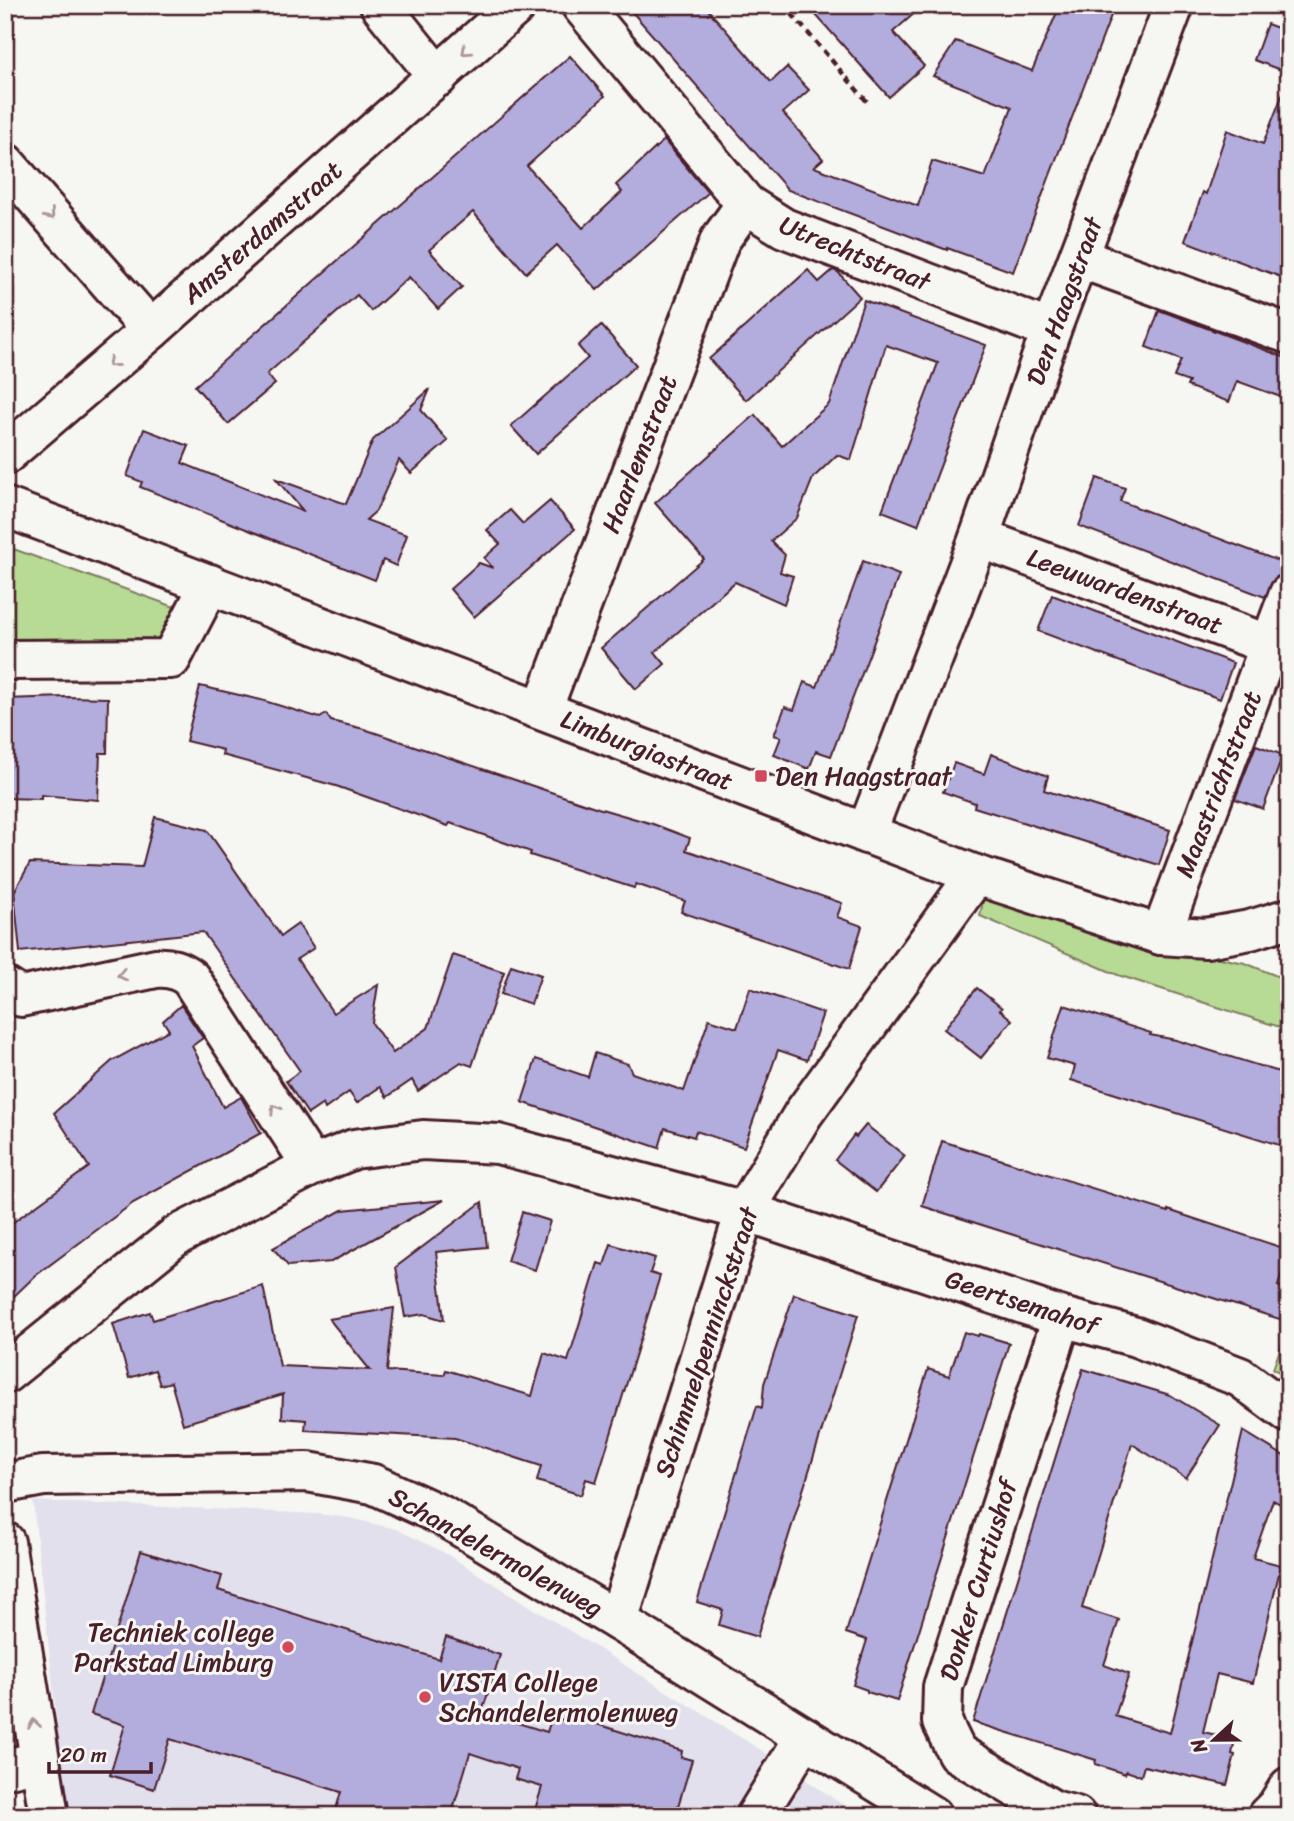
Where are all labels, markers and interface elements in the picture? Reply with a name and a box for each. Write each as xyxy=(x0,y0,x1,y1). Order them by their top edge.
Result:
one-way arrow xyxy=(461,43,474,55)
street label: Amsterdamstraat xyxy=(170,148,353,316)
street label: Utrechtstraat xyxy=(772,202,939,305)
one-way arrow xyxy=(42,206,54,219)
street label: Den Haagstraat xyxy=(1012,209,1116,392)
one-way arrow xyxy=(107,355,120,367)
street label: Haarlemstraat xyxy=(588,368,690,540)
street label: Leeuwardenstraat xyxy=(1020,534,1230,648)
street label: Maastrichtstraat xyxy=(1161,684,1275,884)
street label: Limburgiastraat xyxy=(554,696,740,804)
place label: Den Haagstraat xyxy=(775,753,953,799)
marker: Den Haagstraat xyxy=(753,768,769,784)
one-way arrow xyxy=(116,967,128,982)
one-way arrow xyxy=(270,1103,283,1116)
street label: Schimmelpenninckstraat xyxy=(640,1199,772,1483)
street label: Geertsemahof xyxy=(939,1256,1107,1349)
street label: Donker Curtiushof xyxy=(925,1471,1031,1687)
street label: Schandelermolenweg xyxy=(380,1474,612,1630)
place label: Techniek college Parkstad Limburg xyxy=(74,1609,274,1685)
marker: Techniek college Parkstad Limburg xyxy=(280,1639,296,1655)
place label: VISTA College Schandelermolenweg xyxy=(439,1659,678,1735)
marker: VISTA College Schandelermolenweg xyxy=(417,1689,433,1705)
north arrow xyxy=(1178,1706,1248,1776)
one-way arrow xyxy=(27,1718,42,1730)
scale bar xyxy=(49,1730,150,1774)
text: N xyxy=(1181,1733,1217,1759)
text: 20 m xyxy=(60,1736,107,1774)

